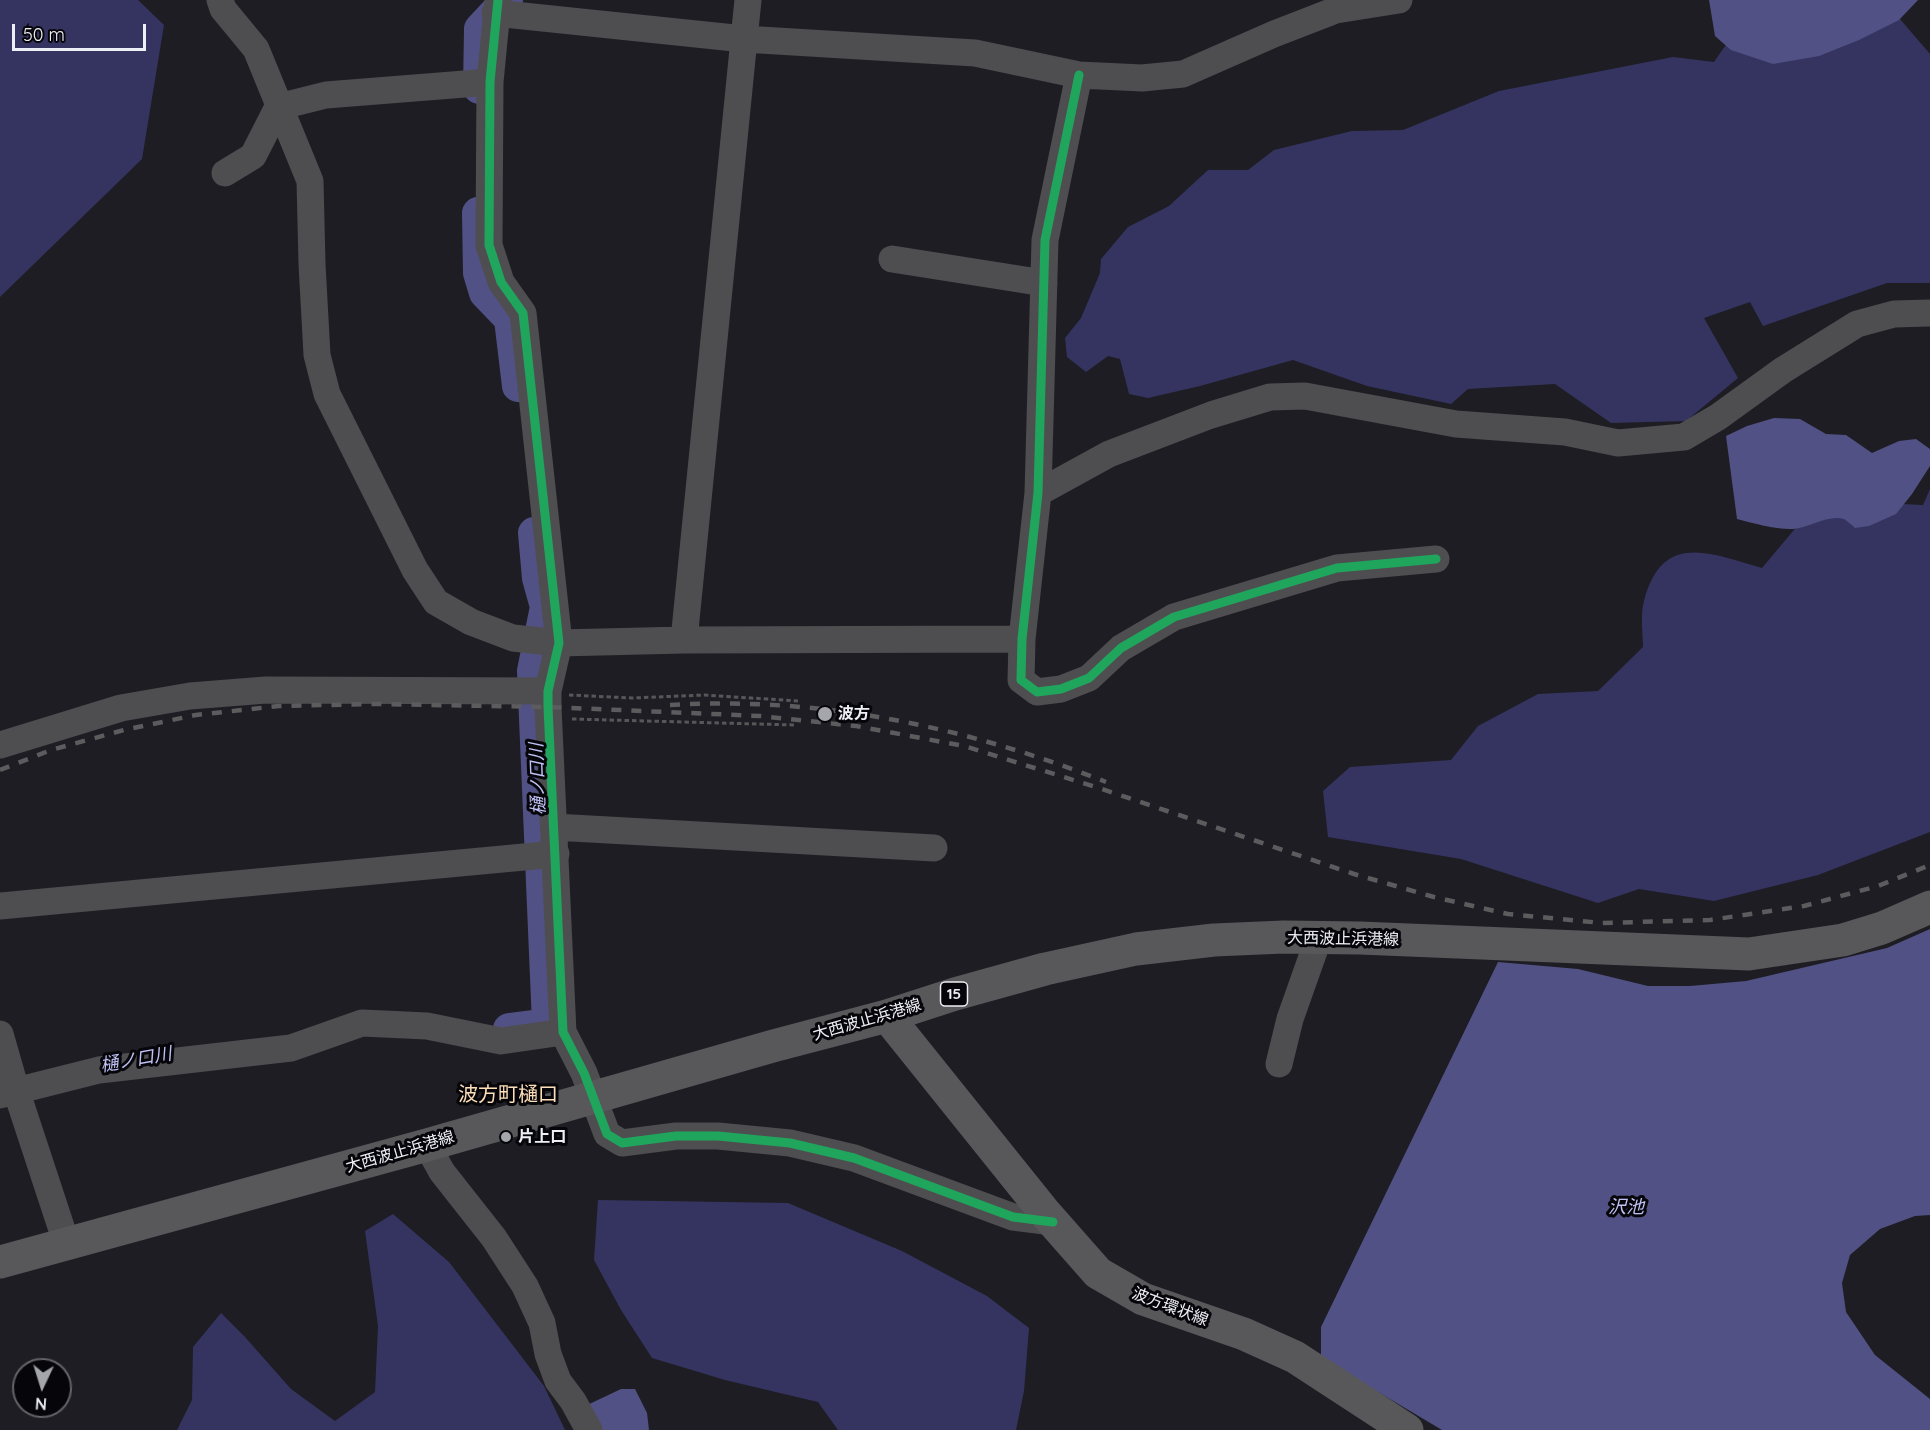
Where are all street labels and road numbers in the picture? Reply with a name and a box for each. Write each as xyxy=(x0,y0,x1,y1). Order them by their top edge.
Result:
street label: 大西波止浜港線 xyxy=(1287,928,1399,950)
road number: 15 xyxy=(940,982,968,1006)
street label: 大西波止浜港線 xyxy=(811,995,923,1045)
street label: 大西波止浜港線 xyxy=(344,1127,456,1177)
street label: 波方環状線 xyxy=(1129,1284,1211,1330)

